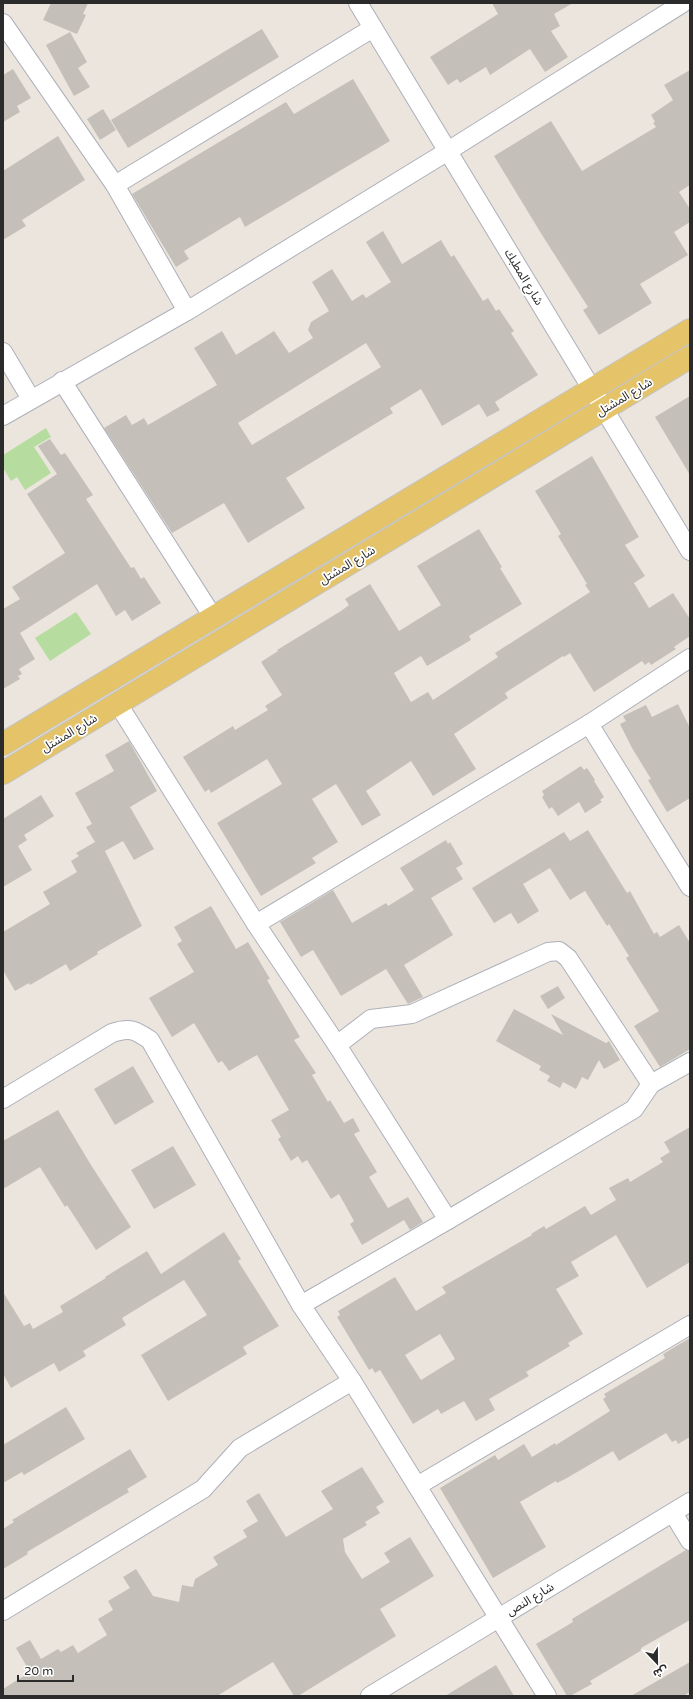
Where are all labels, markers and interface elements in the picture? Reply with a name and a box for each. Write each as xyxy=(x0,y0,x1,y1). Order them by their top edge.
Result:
street label: شارع المطبك xyxy=(500,246,546,309)
street label: شارع المشتل xyxy=(593,375,656,421)
street label: شارع المشتل xyxy=(316,543,379,589)
street label: شارع المشتل xyxy=(38,711,101,757)
street label: شارع النص xyxy=(504,1579,557,1620)
north arrow xyxy=(637,1643,677,1683)
scale bar xyxy=(18,1657,73,1683)
text: ش xyxy=(651,1663,670,1681)
text: 20 m xyxy=(24,1664,53,1678)

